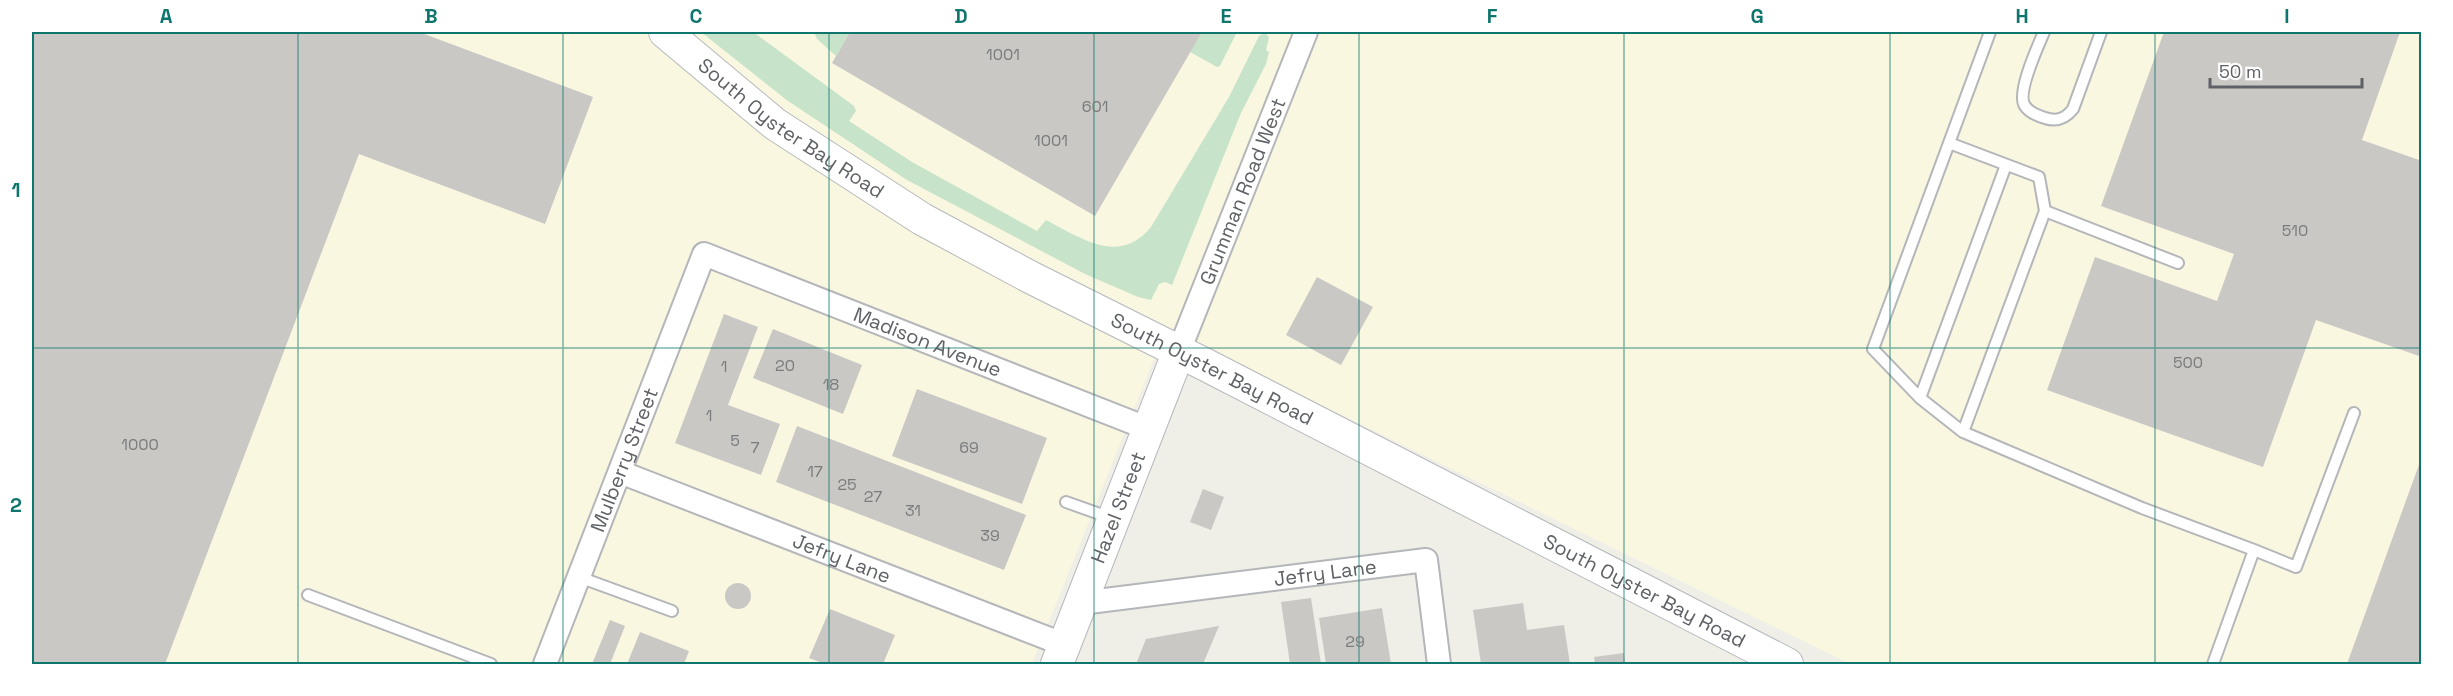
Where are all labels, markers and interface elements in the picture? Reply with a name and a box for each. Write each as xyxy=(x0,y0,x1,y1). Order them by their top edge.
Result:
text: A xyxy=(160,3,173,29)
text: B xyxy=(424,3,438,29)
text: C xyxy=(690,3,703,29)
text: D xyxy=(954,3,968,29)
text: E xyxy=(1220,3,1232,29)
text: F xyxy=(1487,3,1498,29)
text: G xyxy=(1750,3,1764,29)
text: H xyxy=(2015,3,2029,29)
text: I xyxy=(2284,3,2290,29)
house number: 1001 xyxy=(986,44,1020,65)
scale bar xyxy=(2210,51,2362,89)
street label: South Oyster Bay Road xyxy=(693,52,889,204)
text: 50 m xyxy=(2219,60,2261,83)
street label: Grumman Road West xyxy=(1194,94,1292,288)
house number: 601 xyxy=(1082,96,1108,117)
house number: 1001 xyxy=(1034,130,1068,151)
text: 1 xyxy=(11,177,21,203)
house number: 510 xyxy=(2282,220,2308,241)
street label: Madison Avenue xyxy=(850,301,1005,383)
street label: South Oyster Bay Road xyxy=(1107,307,1318,431)
house number: 500 xyxy=(2173,352,2203,373)
house number: 20 xyxy=(775,355,795,376)
house number: 1 xyxy=(721,356,727,377)
house number: 18 xyxy=(823,374,839,395)
street label: Mulberry Street xyxy=(584,384,664,536)
house number: 1 xyxy=(706,405,712,426)
house number: 5 xyxy=(730,430,740,451)
house number: 1000 xyxy=(121,434,159,455)
house number: 7 xyxy=(750,437,760,458)
house number: 69 xyxy=(959,437,979,458)
street label: Hazel Street xyxy=(1085,448,1151,567)
house number: 17 xyxy=(807,461,823,482)
house number: 25 xyxy=(837,474,857,495)
house number: 27 xyxy=(864,486,882,507)
text: 2 xyxy=(10,492,22,518)
house number: 31 xyxy=(905,500,921,521)
house number: 39 xyxy=(980,525,1000,546)
street label: Jefry Lane xyxy=(789,527,895,589)
street label: South Oyster Bay Road xyxy=(1539,528,1750,653)
street label: Jefry Lane xyxy=(1272,553,1378,592)
house number: 29 xyxy=(1345,631,1365,652)

